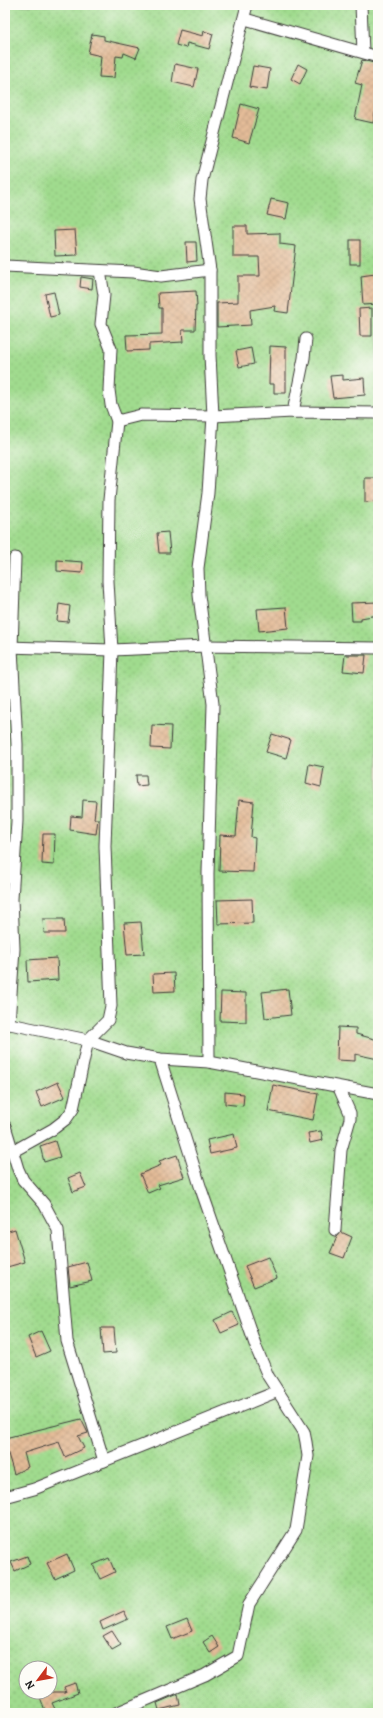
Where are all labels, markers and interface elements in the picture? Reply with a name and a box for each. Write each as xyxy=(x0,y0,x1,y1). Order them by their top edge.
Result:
north arrow xyxy=(18,1660,58,1700)
text: N xyxy=(21,1678,38,1692)

